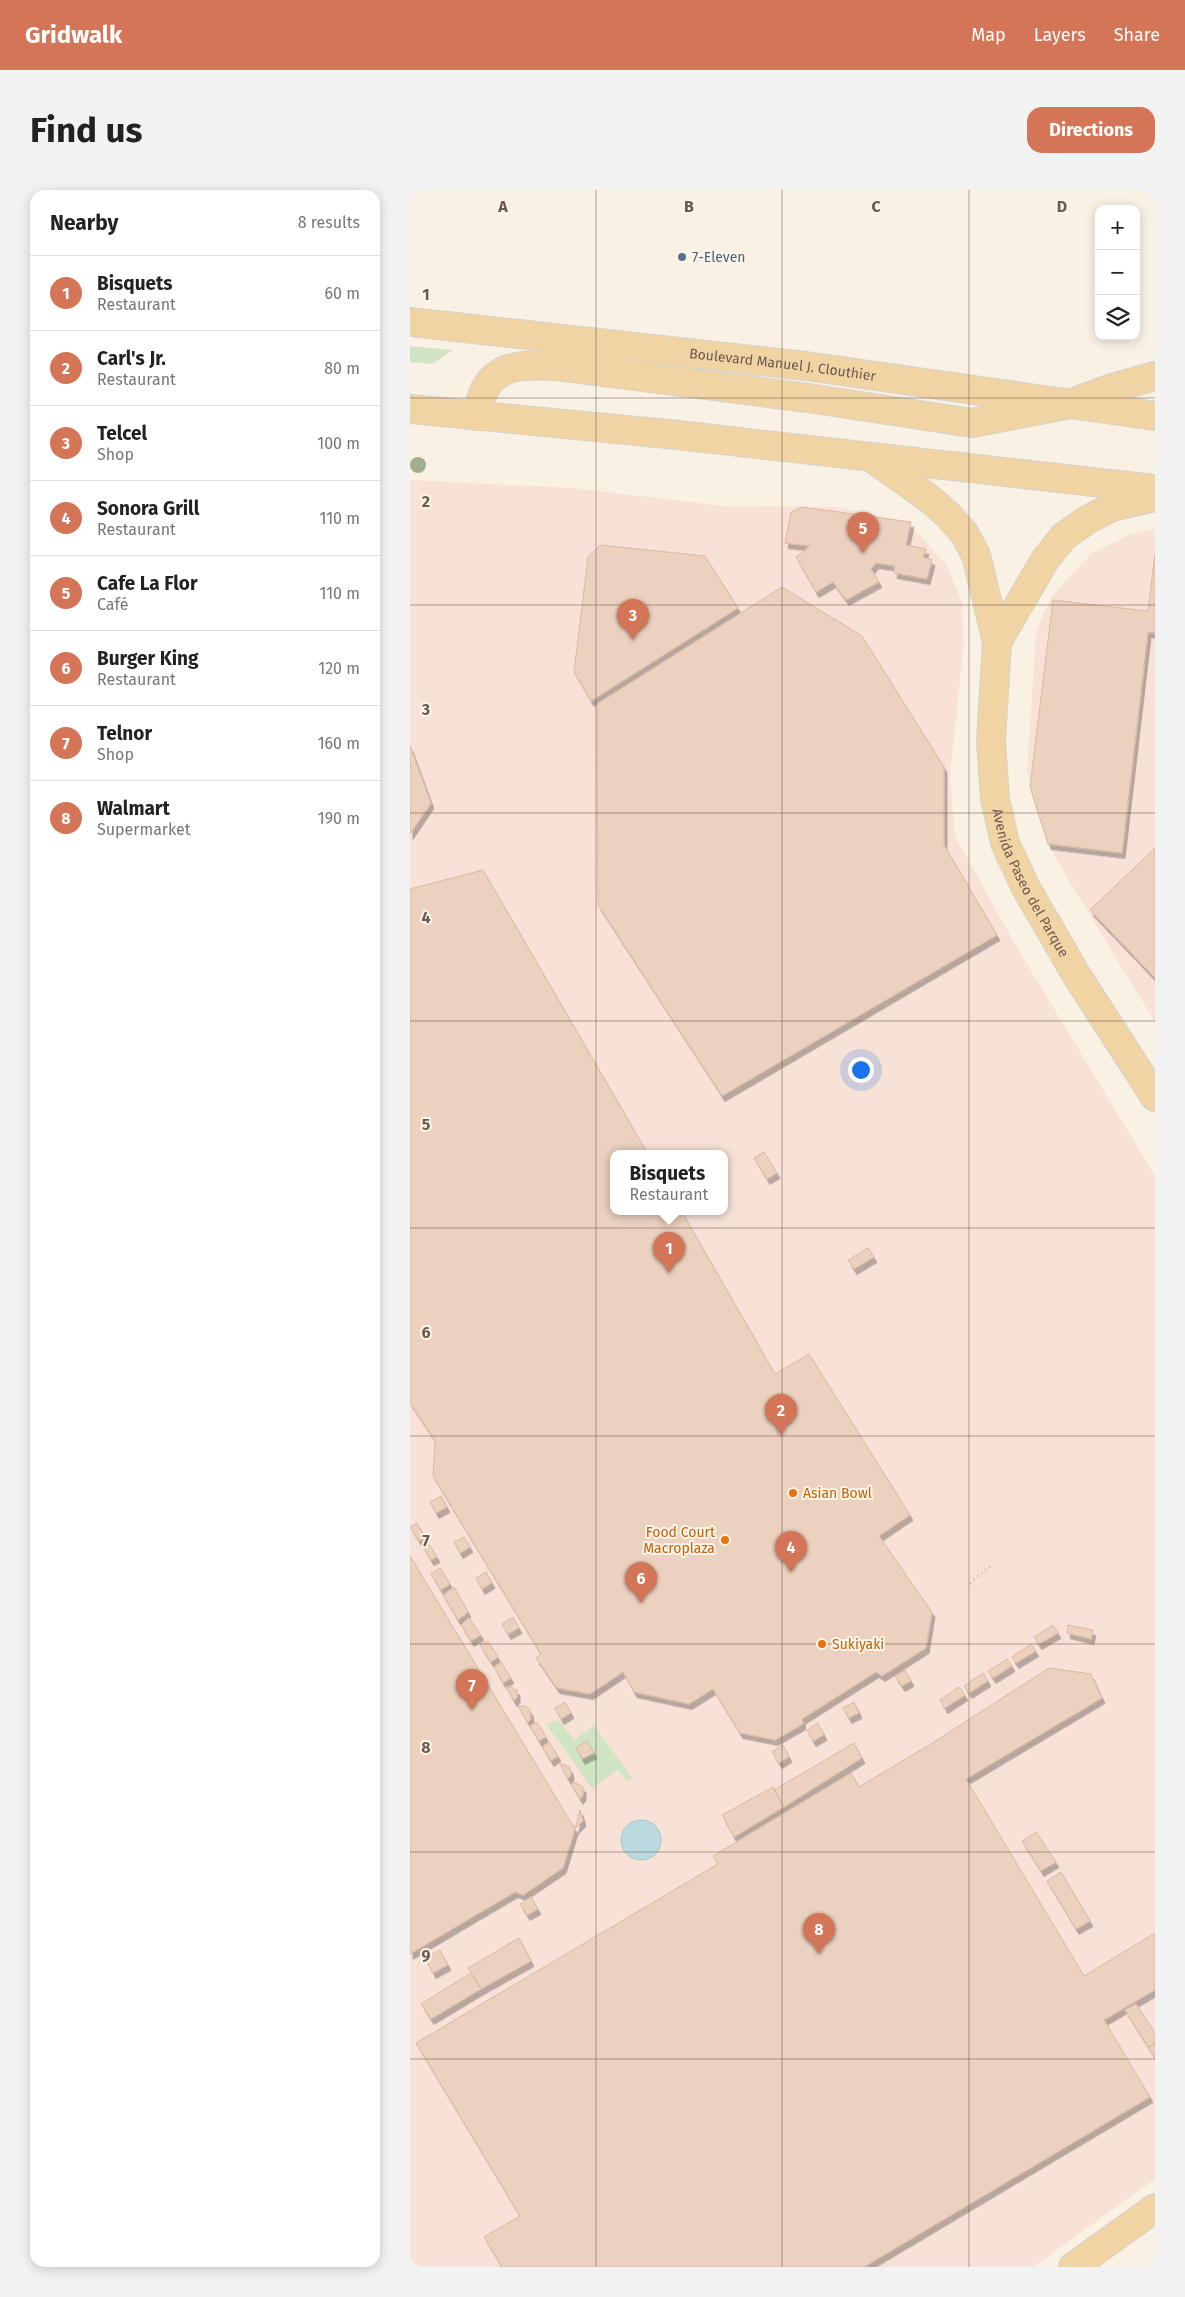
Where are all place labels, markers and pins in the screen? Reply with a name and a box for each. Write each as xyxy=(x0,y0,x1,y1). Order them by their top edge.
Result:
place label: 7-Eleven xyxy=(692,249,746,266)
marker: 7-Eleven xyxy=(676,251,688,263)
pin: 5 xyxy=(847,512,879,553)
pin: 3 xyxy=(617,599,649,640)
pin: 1 xyxy=(653,1232,685,1273)
pin: 2 xyxy=(765,1394,797,1435)
place label: Asian Bowl xyxy=(803,1485,872,1502)
marker: Asian Bowl xyxy=(787,1487,799,1499)
place label: Food Court Macroplaza xyxy=(643,1524,716,1557)
pin: 4 xyxy=(775,1531,807,1572)
marker: Food Court Macroplaza xyxy=(719,1534,731,1546)
pin: 6 xyxy=(625,1562,657,1603)
place label: Sukiyaki xyxy=(832,1636,884,1653)
marker: Sukiyaki xyxy=(816,1638,828,1650)
pin: 7 xyxy=(456,1669,488,1710)
pin: 8 xyxy=(803,1913,835,1954)

